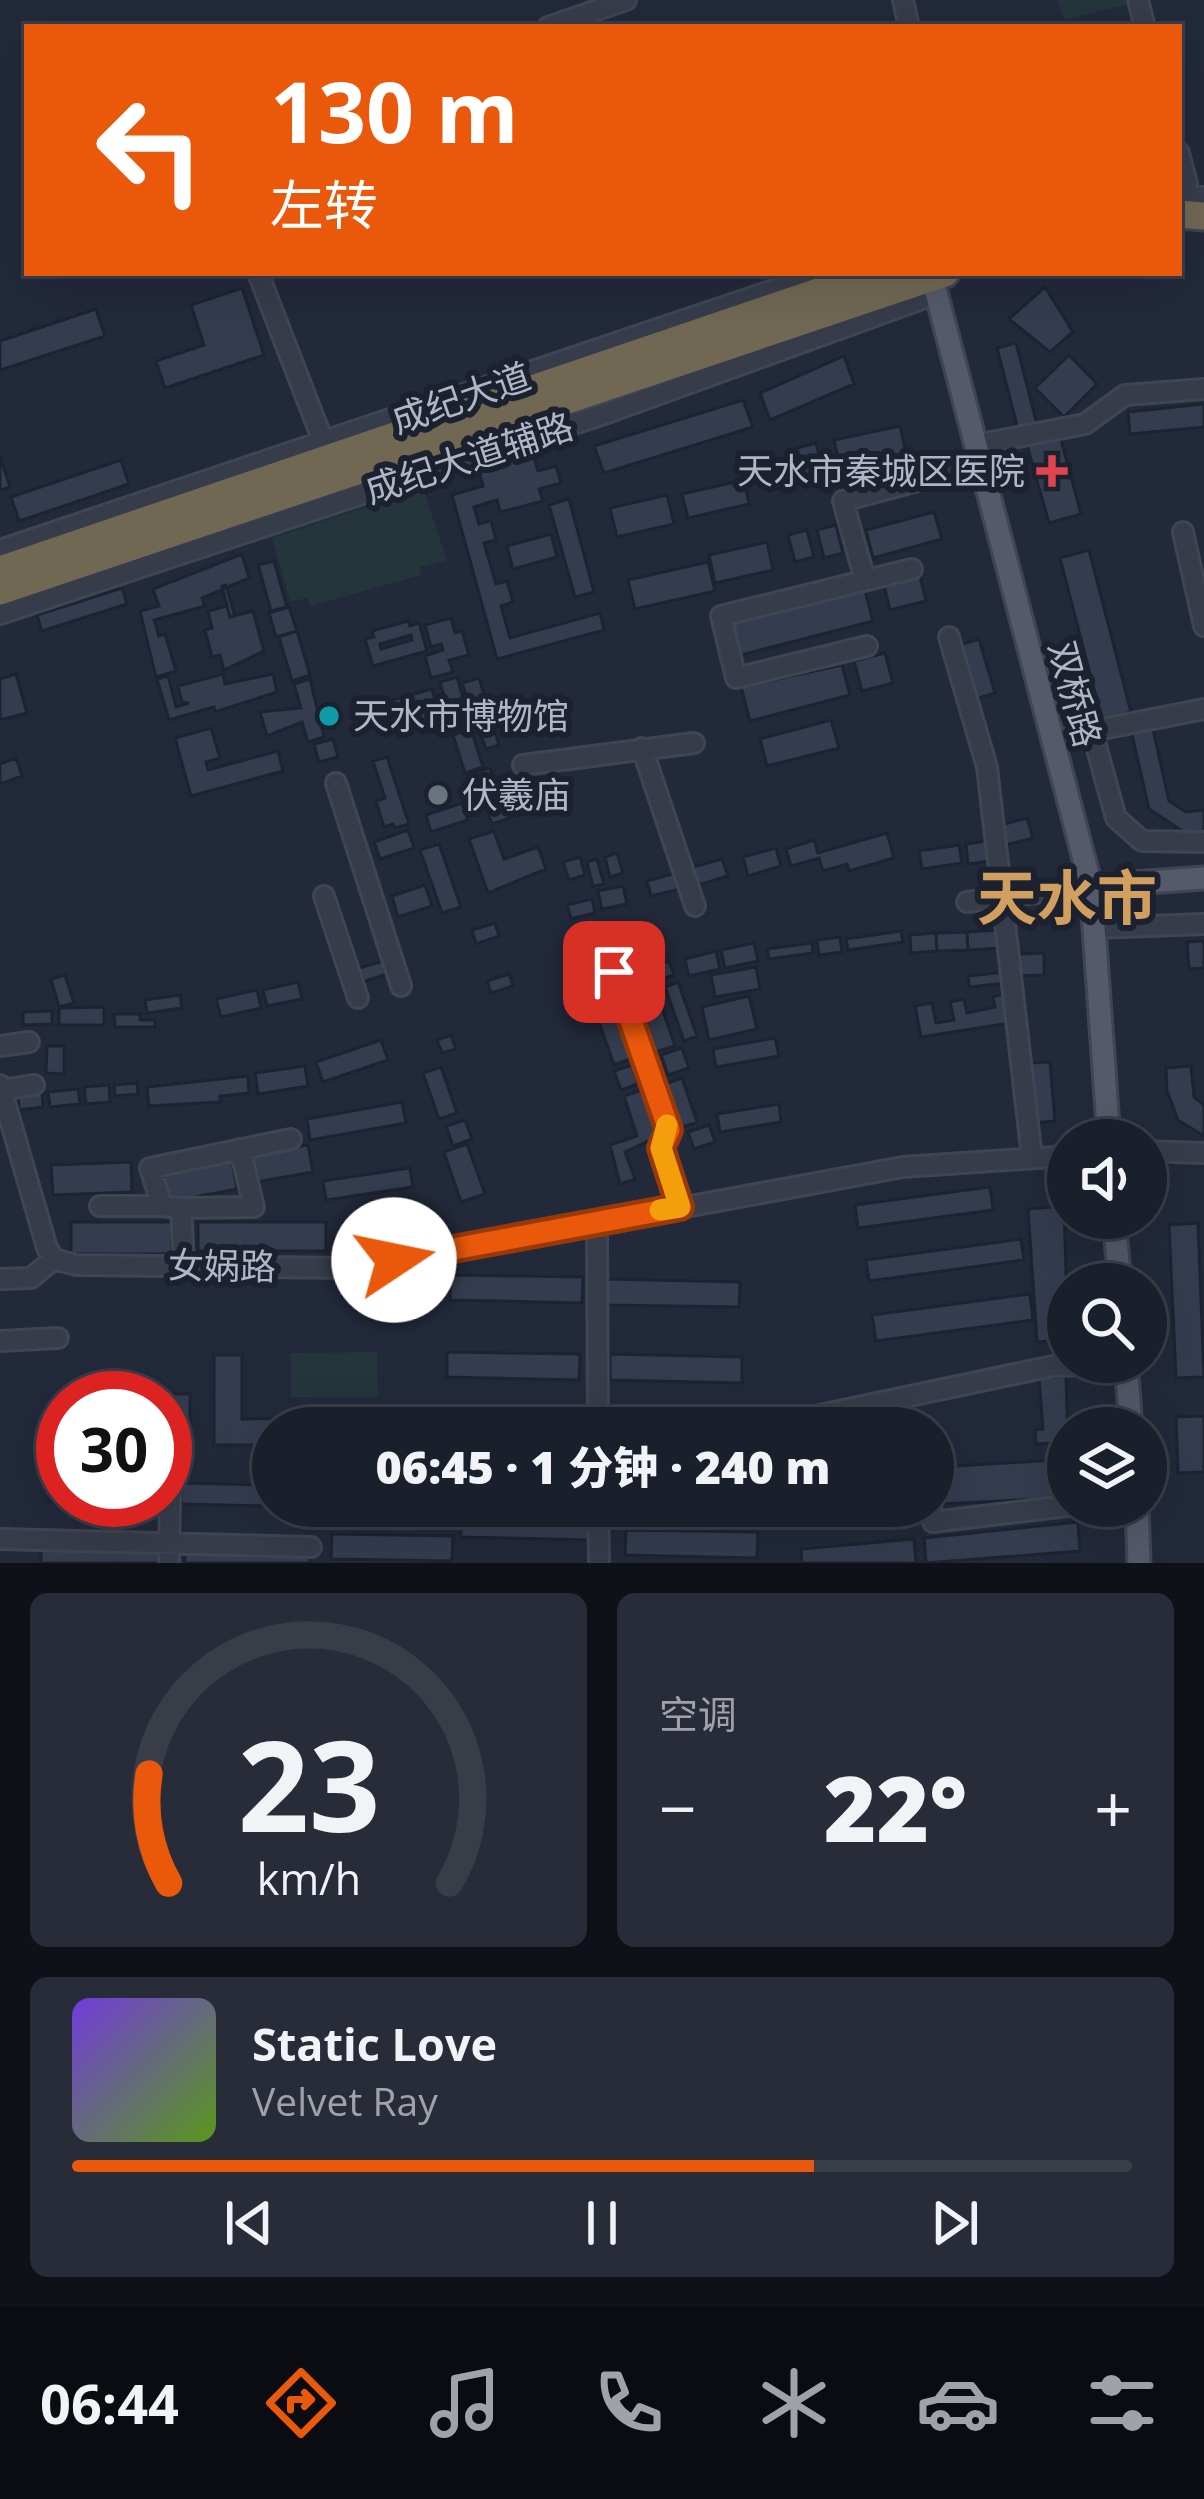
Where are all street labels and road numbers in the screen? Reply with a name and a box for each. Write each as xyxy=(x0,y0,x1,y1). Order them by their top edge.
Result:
street label: 成纪大道 xyxy=(385,351,537,444)
street label: 成纪大道辅路 xyxy=(359,401,579,514)
street label: 双桥路 xyxy=(1038,635,1113,752)
street label: 女娲路 xyxy=(168,1240,276,1291)

